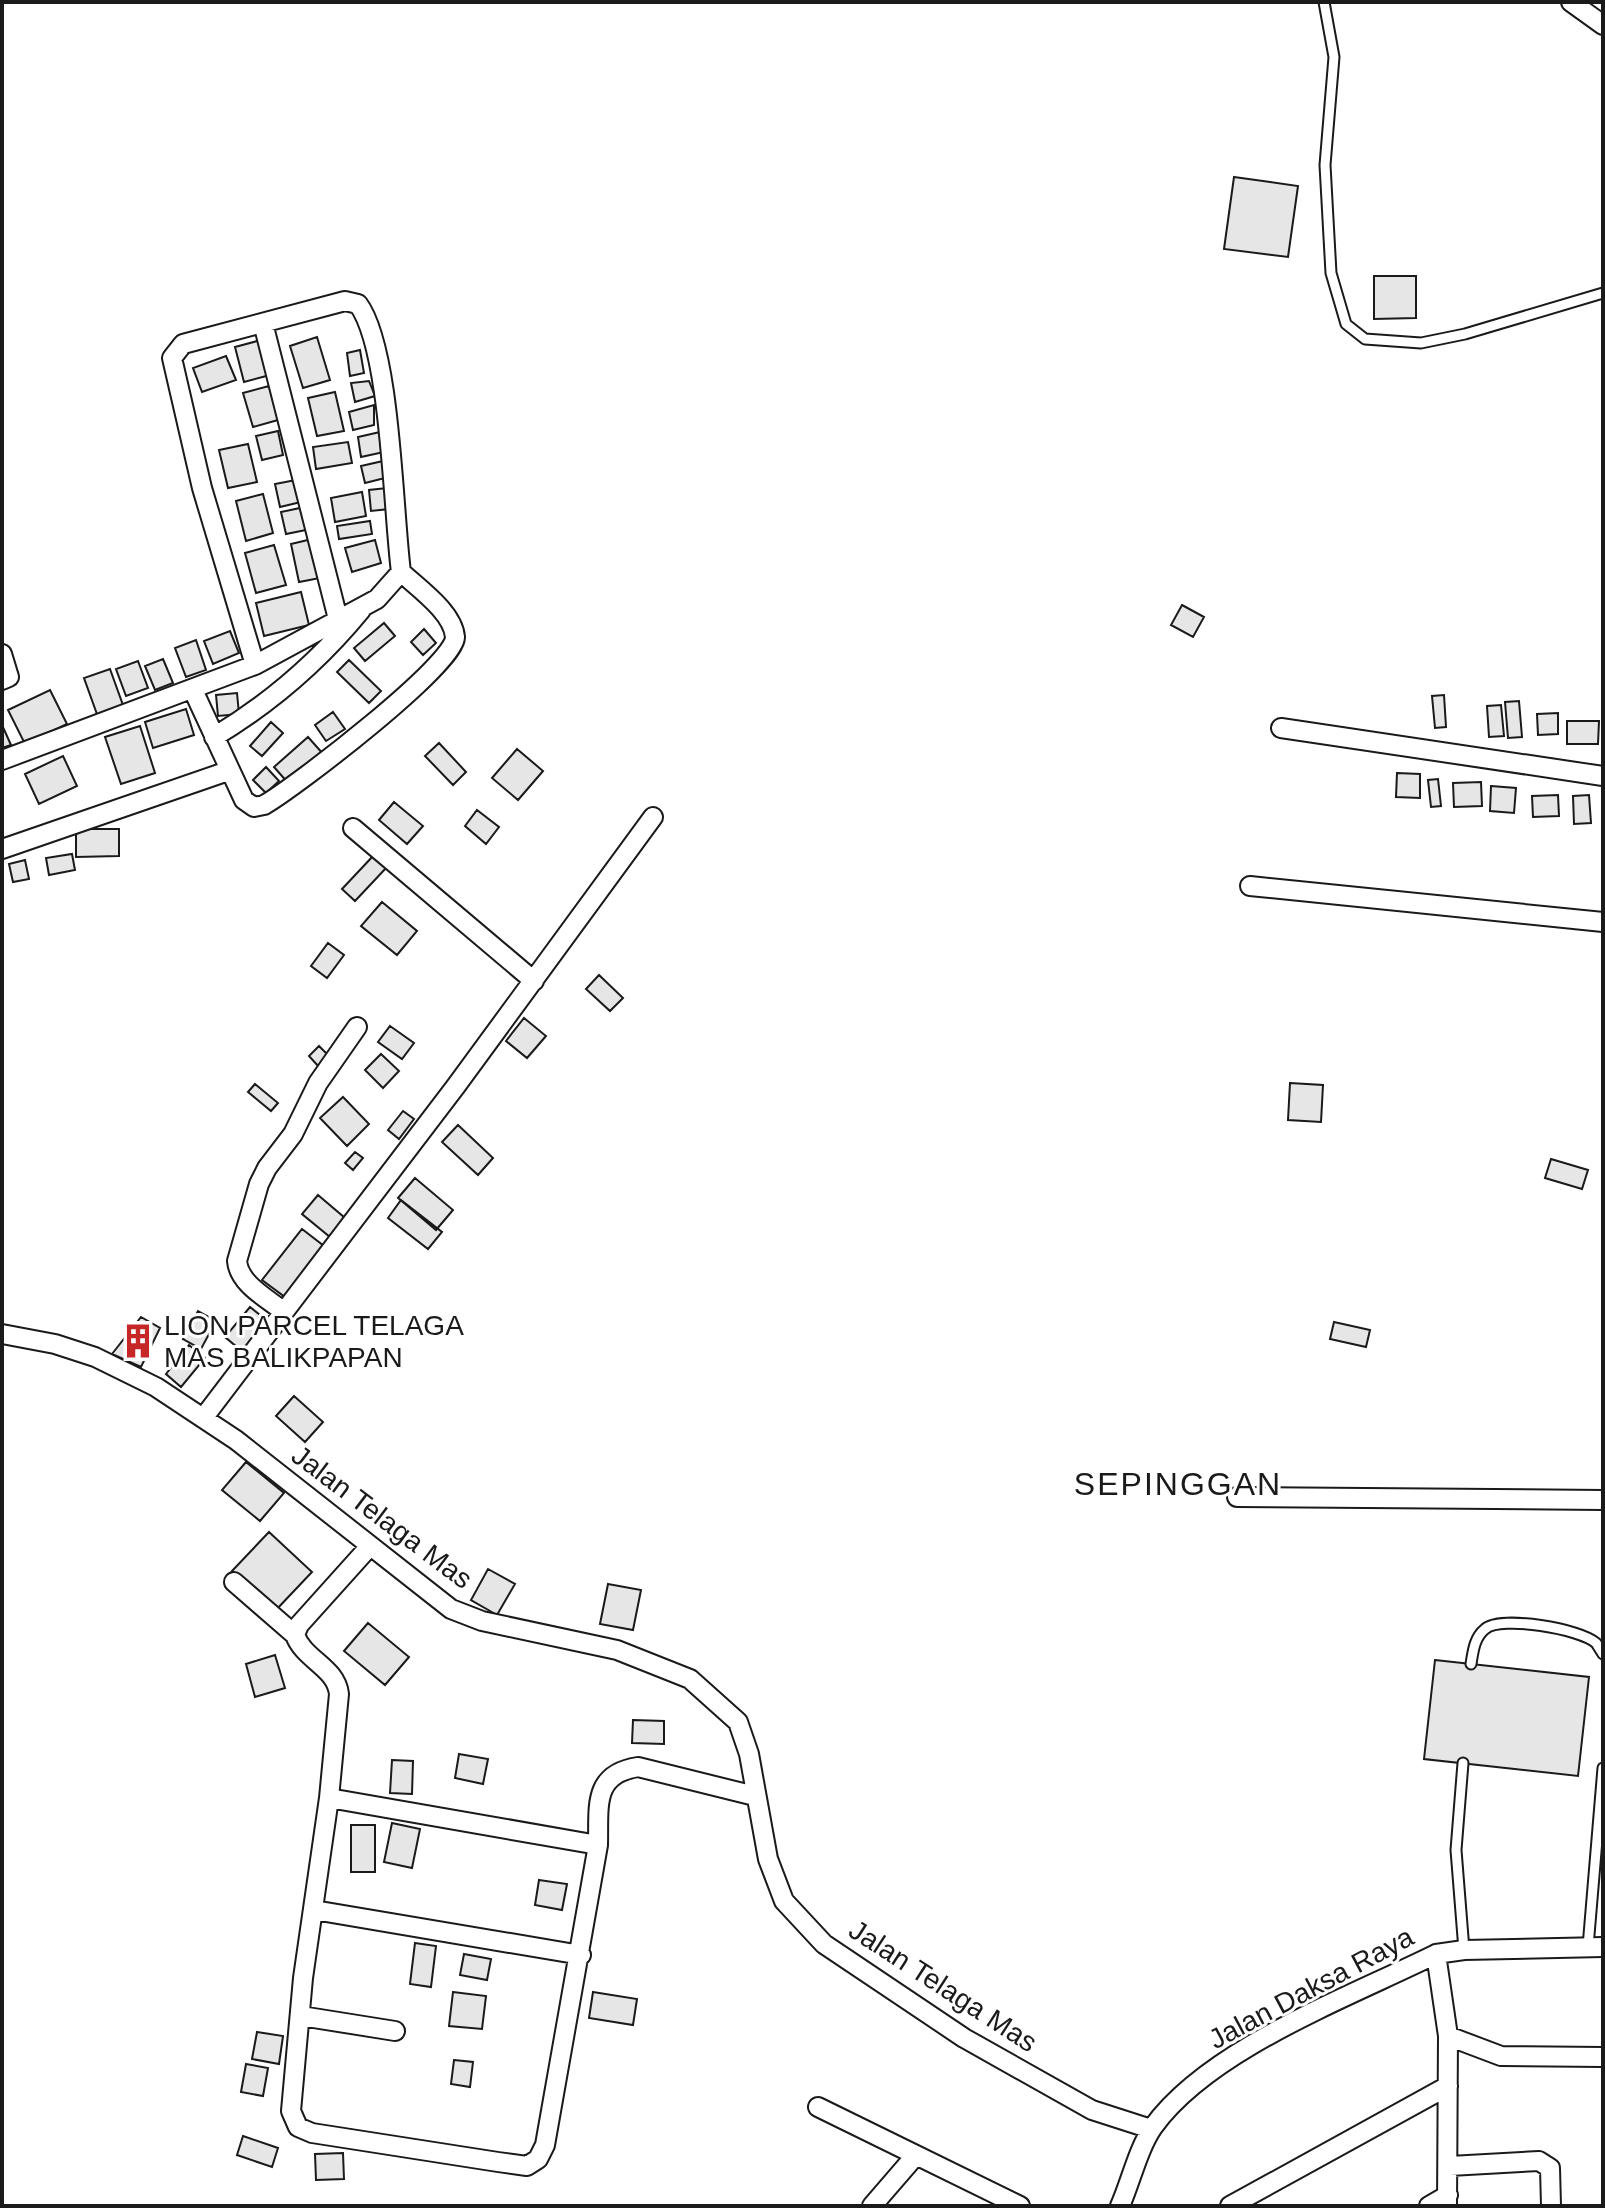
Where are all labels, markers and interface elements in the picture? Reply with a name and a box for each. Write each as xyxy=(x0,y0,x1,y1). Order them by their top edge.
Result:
place label: LION PARCEL TELAGA MAS BALIKPAPAN xyxy=(164,1310,464,1373)
building icon: LION PARCEL TELAGA MAS BALIKPAPAN xyxy=(119,1322,157,1360)
street label: Jalan Telaga Mas xyxy=(286,1439,478,1595)
district label: SEPINGGAN xyxy=(1074,1466,1282,1502)
street label: Jalan Telaga Mas xyxy=(843,1914,1043,2058)
street label: Jalan Daksa Raya xyxy=(1203,1921,1419,2055)

